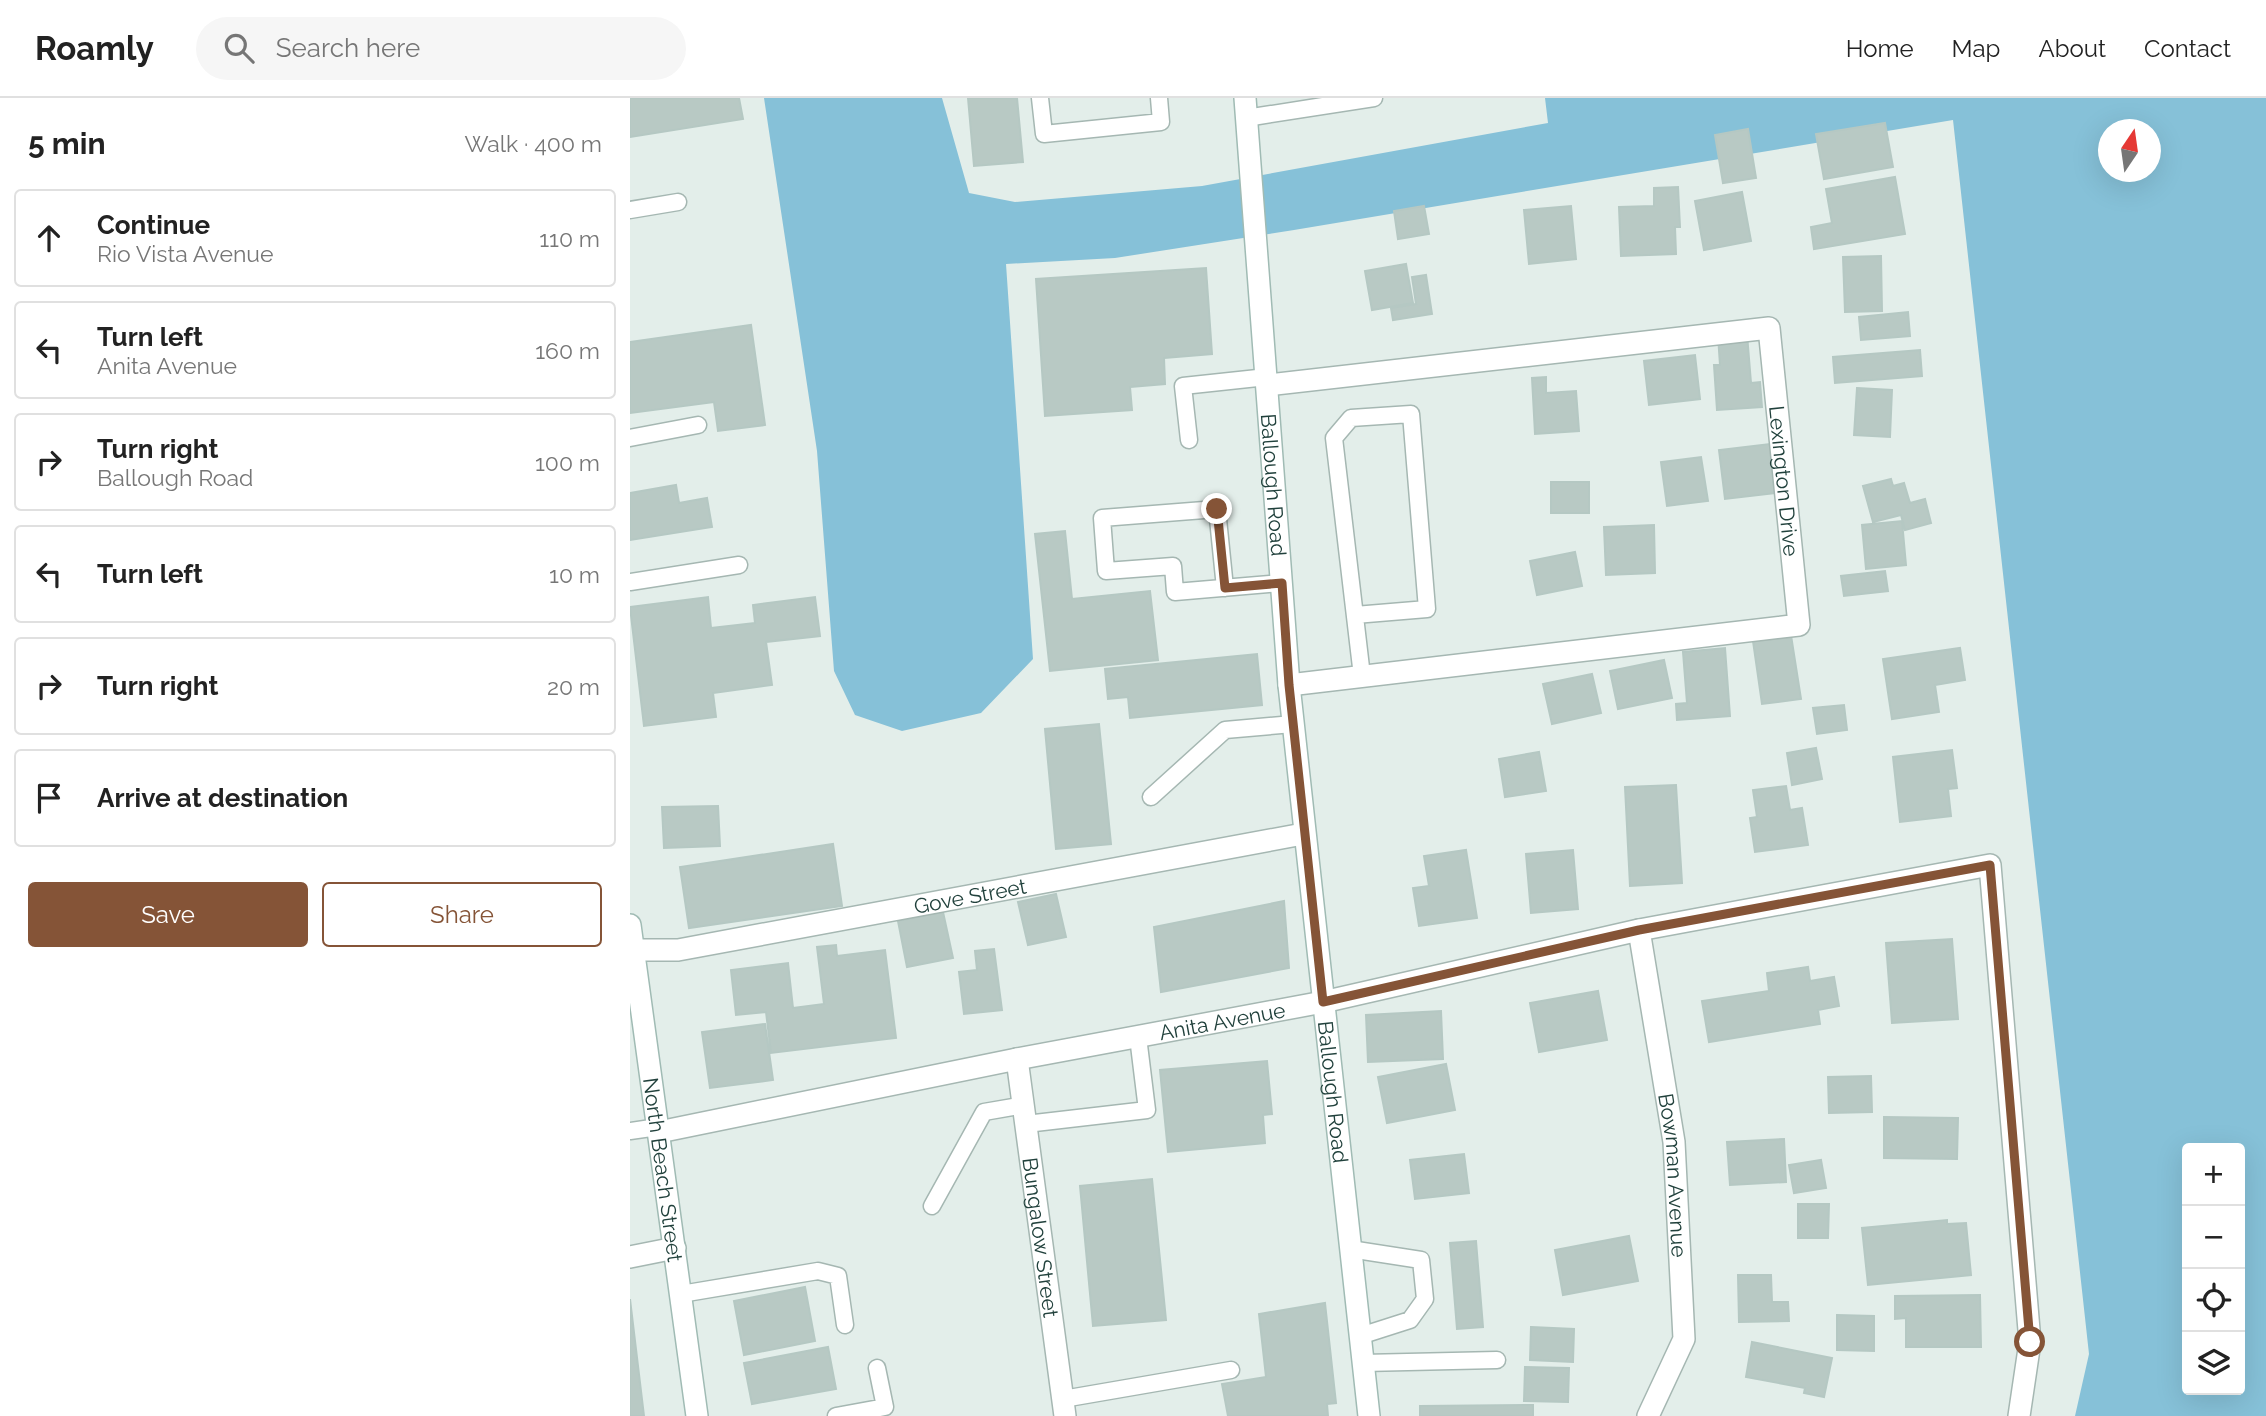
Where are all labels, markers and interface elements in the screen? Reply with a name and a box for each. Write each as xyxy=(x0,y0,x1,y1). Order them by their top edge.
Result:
search box xyxy=(196,17,686,80)
text: Roamly xyxy=(35,29,154,68)
icon: search xyxy=(220,29,258,67)
text: Search here xyxy=(276,33,420,63)
text: Home xyxy=(1846,34,1914,63)
text: Map xyxy=(1952,34,2000,63)
text: About xyxy=(2038,34,2106,63)
text: Contact xyxy=(2144,34,2231,63)
north arrow xyxy=(2098,119,2161,182)
text: 5 min xyxy=(28,126,106,161)
text: Walk · 400 m xyxy=(464,130,602,157)
text: Continue xyxy=(97,210,210,240)
icon: ahead xyxy=(30,219,68,257)
text: 110 m xyxy=(539,225,600,252)
text: Rio Vista Avenue xyxy=(97,240,274,267)
text: Turn left xyxy=(97,322,203,352)
icon: left xyxy=(30,331,68,369)
text: 160 m xyxy=(535,337,600,364)
text: Anita Avenue xyxy=(97,352,237,379)
street label: Lexington Drive xyxy=(1764,404,1804,558)
street label: Ballough Road xyxy=(1256,413,1292,557)
text: Turn right xyxy=(97,434,218,464)
icon: right xyxy=(30,443,68,481)
text: 100 m xyxy=(535,449,600,476)
text: Ballough Road xyxy=(97,464,253,491)
route end xyxy=(1201,493,1232,524)
icon: left xyxy=(30,555,68,593)
text: Turn left xyxy=(97,559,203,589)
text: 10 m xyxy=(549,561,600,588)
icon: right xyxy=(30,667,68,705)
text: Turn right xyxy=(97,671,218,701)
text: 20 m xyxy=(547,673,600,700)
icon: arrive xyxy=(30,779,68,817)
text: Arrive at destination xyxy=(97,783,348,813)
street label: Gove Street xyxy=(912,873,1028,918)
button: Save xyxy=(28,882,308,947)
button: Share xyxy=(322,882,602,947)
street label: Anita Avenue xyxy=(1157,997,1287,1045)
street label: Ballough Road xyxy=(1313,1020,1354,1164)
street label: North Beach Street xyxy=(638,1076,688,1263)
street label: Bowman Avenue xyxy=(1654,1091,1692,1258)
map controls xyxy=(2182,1143,2245,1395)
button: + xyxy=(2182,1143,2245,1206)
street label: Bungalow Street xyxy=(1018,1156,1064,1319)
button: − xyxy=(2182,1206,2245,1269)
button: locate xyxy=(2182,1269,2245,1332)
route start xyxy=(2014,1326,2045,1357)
button: layers xyxy=(2182,1332,2245,1395)

